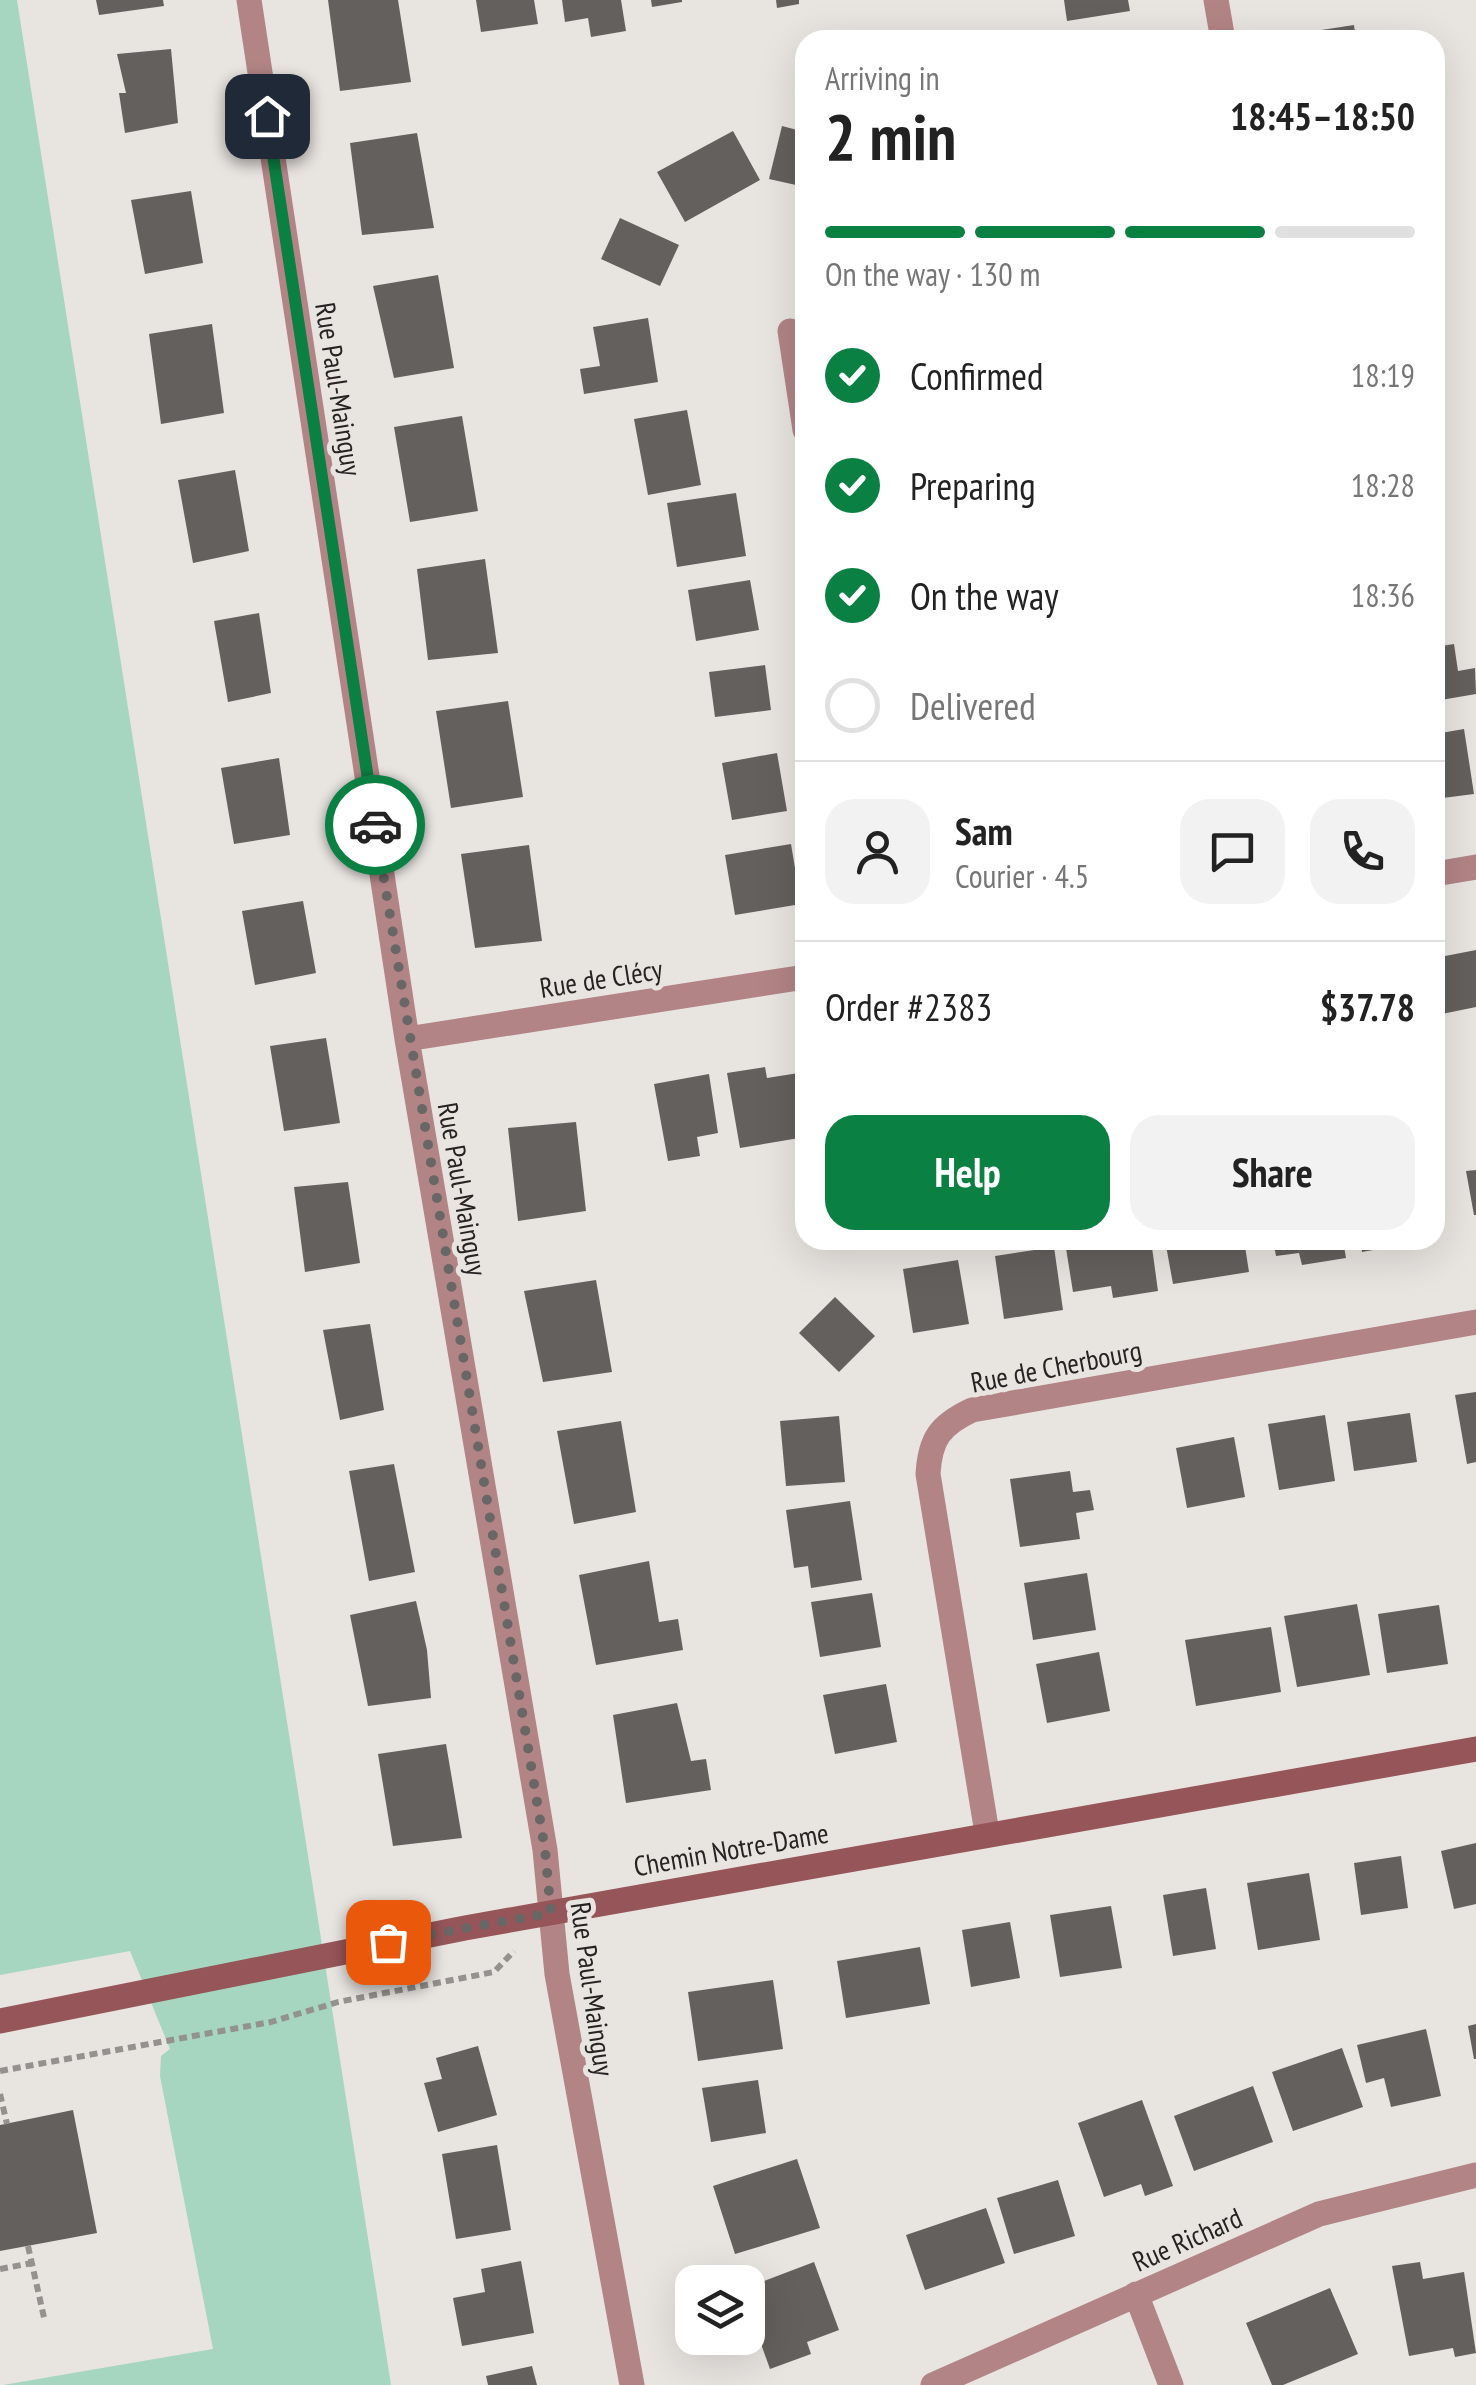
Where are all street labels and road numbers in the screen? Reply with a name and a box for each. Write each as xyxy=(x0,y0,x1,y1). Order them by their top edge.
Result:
street label: Rue Paul-Mainguy xyxy=(307,300,371,479)
street label: Rue de Clécy xyxy=(537,950,665,1006)
street label: Rue Paul-Mainguy xyxy=(430,1100,497,1279)
street label: Rue de Cherbourg xyxy=(967,1331,1145,1401)
street label: Chemin Notre-Dame xyxy=(631,1814,831,1884)
street label: Rue Paul-Mainguy xyxy=(562,1900,624,2079)
street label: Rue Richard xyxy=(1127,2199,1247,2279)

